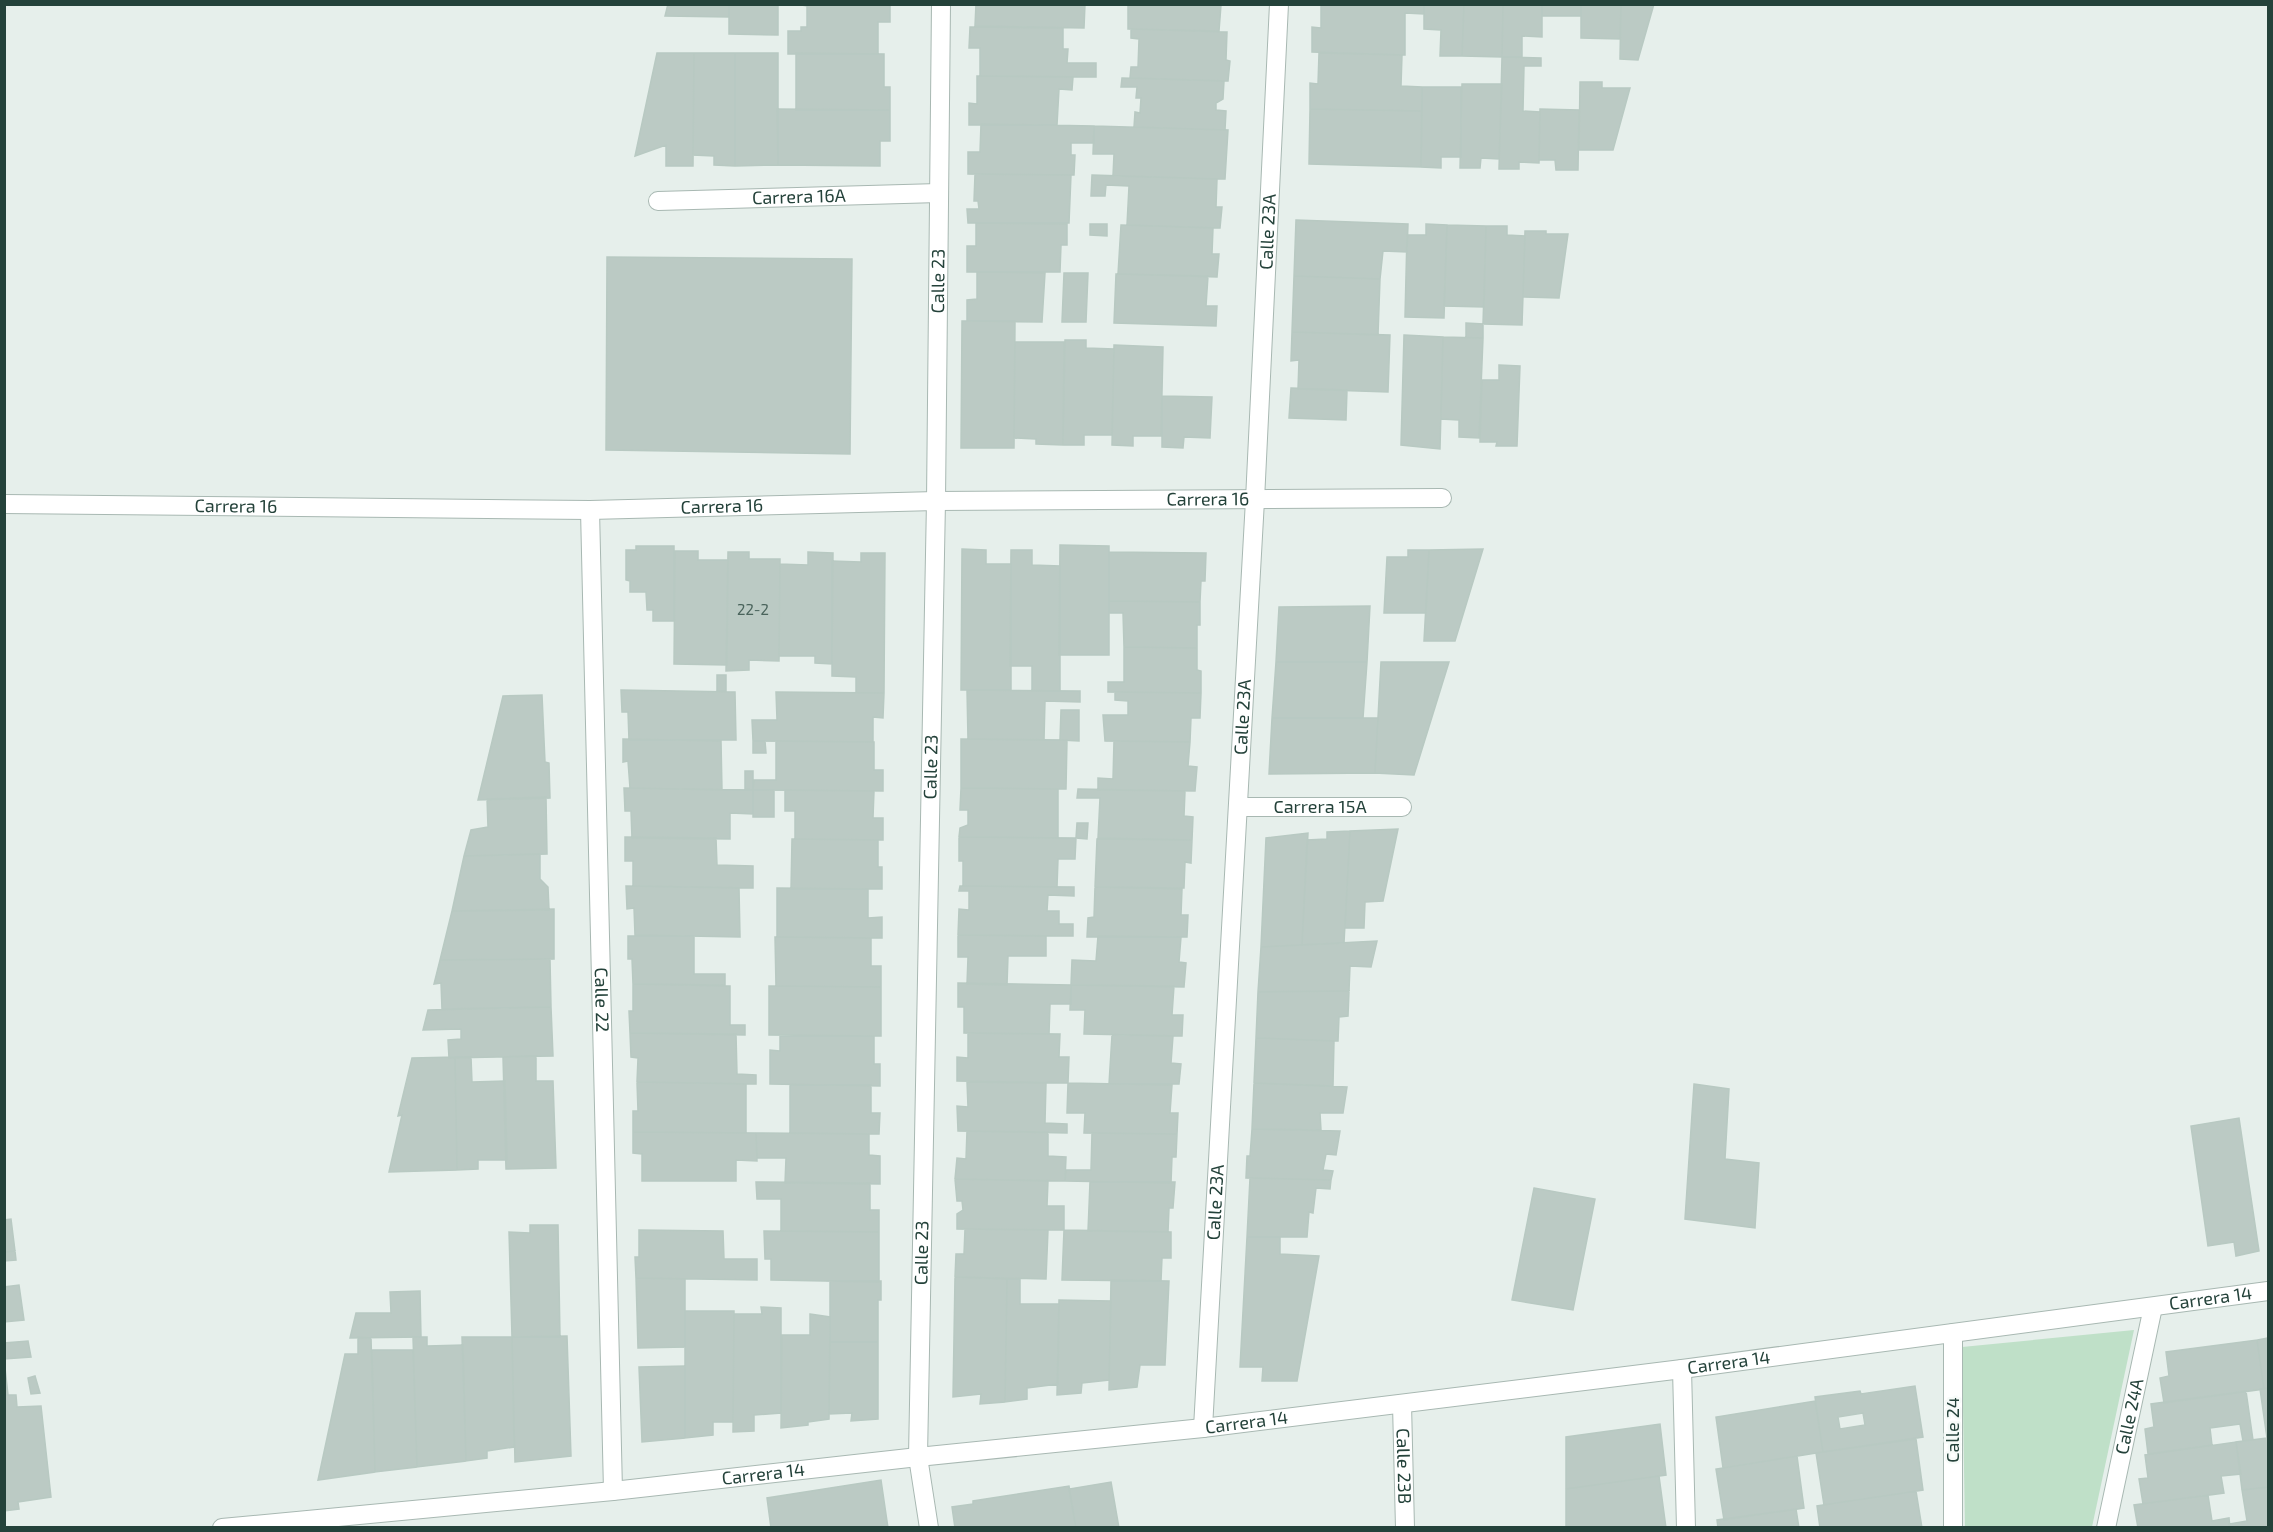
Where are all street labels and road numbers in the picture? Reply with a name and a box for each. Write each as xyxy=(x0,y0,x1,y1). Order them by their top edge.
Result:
street label: Carrera 16A xyxy=(752,184,847,208)
street label: Calle 23A xyxy=(1254,192,1280,270)
street label: Calle 23 xyxy=(926,249,949,313)
street label: Carrera 16 xyxy=(1166,487,1249,510)
street label: Carrera 16 xyxy=(680,493,763,518)
street label: Carrera 16 xyxy=(195,494,277,517)
street label: Calle 23A xyxy=(1229,678,1255,756)
street label: Calle 23 xyxy=(918,734,942,800)
street label: Carrera 15A xyxy=(1273,795,1367,817)
street label: Calle 22 xyxy=(591,967,614,1032)
street label: Calle 23A xyxy=(1202,1163,1228,1241)
street label: Calle 23 xyxy=(909,1220,932,1285)
street label: Carrera 14 xyxy=(2168,1281,2253,1314)
street label: Carrera 14 xyxy=(1686,1345,1772,1378)
street label: Calle 24A xyxy=(2110,1376,2148,1456)
street label: Calle 24 xyxy=(1941,1397,1963,1463)
street label: Carrera 14 xyxy=(1204,1406,1289,1438)
street label: Calle 23B xyxy=(1393,1428,1416,1504)
street label: Carrera 14 xyxy=(721,1458,806,1489)

